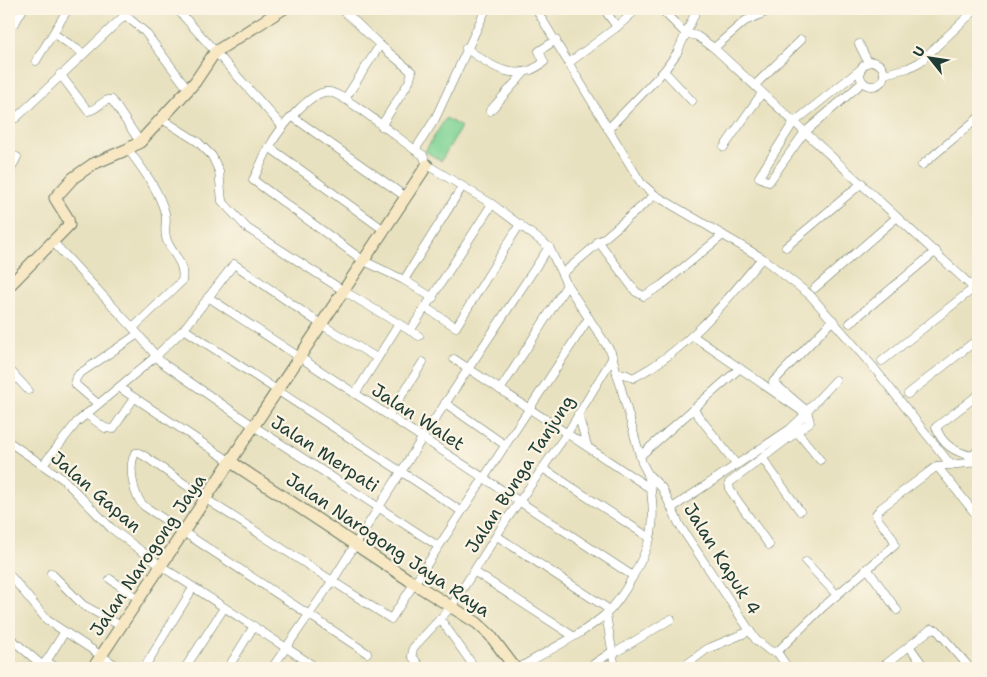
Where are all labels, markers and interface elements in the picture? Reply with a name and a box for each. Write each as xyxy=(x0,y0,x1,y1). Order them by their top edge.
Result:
north arrow xyxy=(904,32,954,82)
text: U xyxy=(909,43,929,60)
street label: Jalan Walet xyxy=(367,378,469,456)
street label: Jalan Bunga Tanjung xyxy=(460,391,580,557)
street label: Jalan Merpati xyxy=(266,410,384,498)
street label: Jalan Gapan xyxy=(46,446,146,538)
street label: Jalan Narogong Jaya Raya xyxy=(281,467,495,623)
street label: Jalan Narogong Jaya xyxy=(85,469,211,641)
street label: Jalan Kapuk 4 xyxy=(678,499,766,619)

